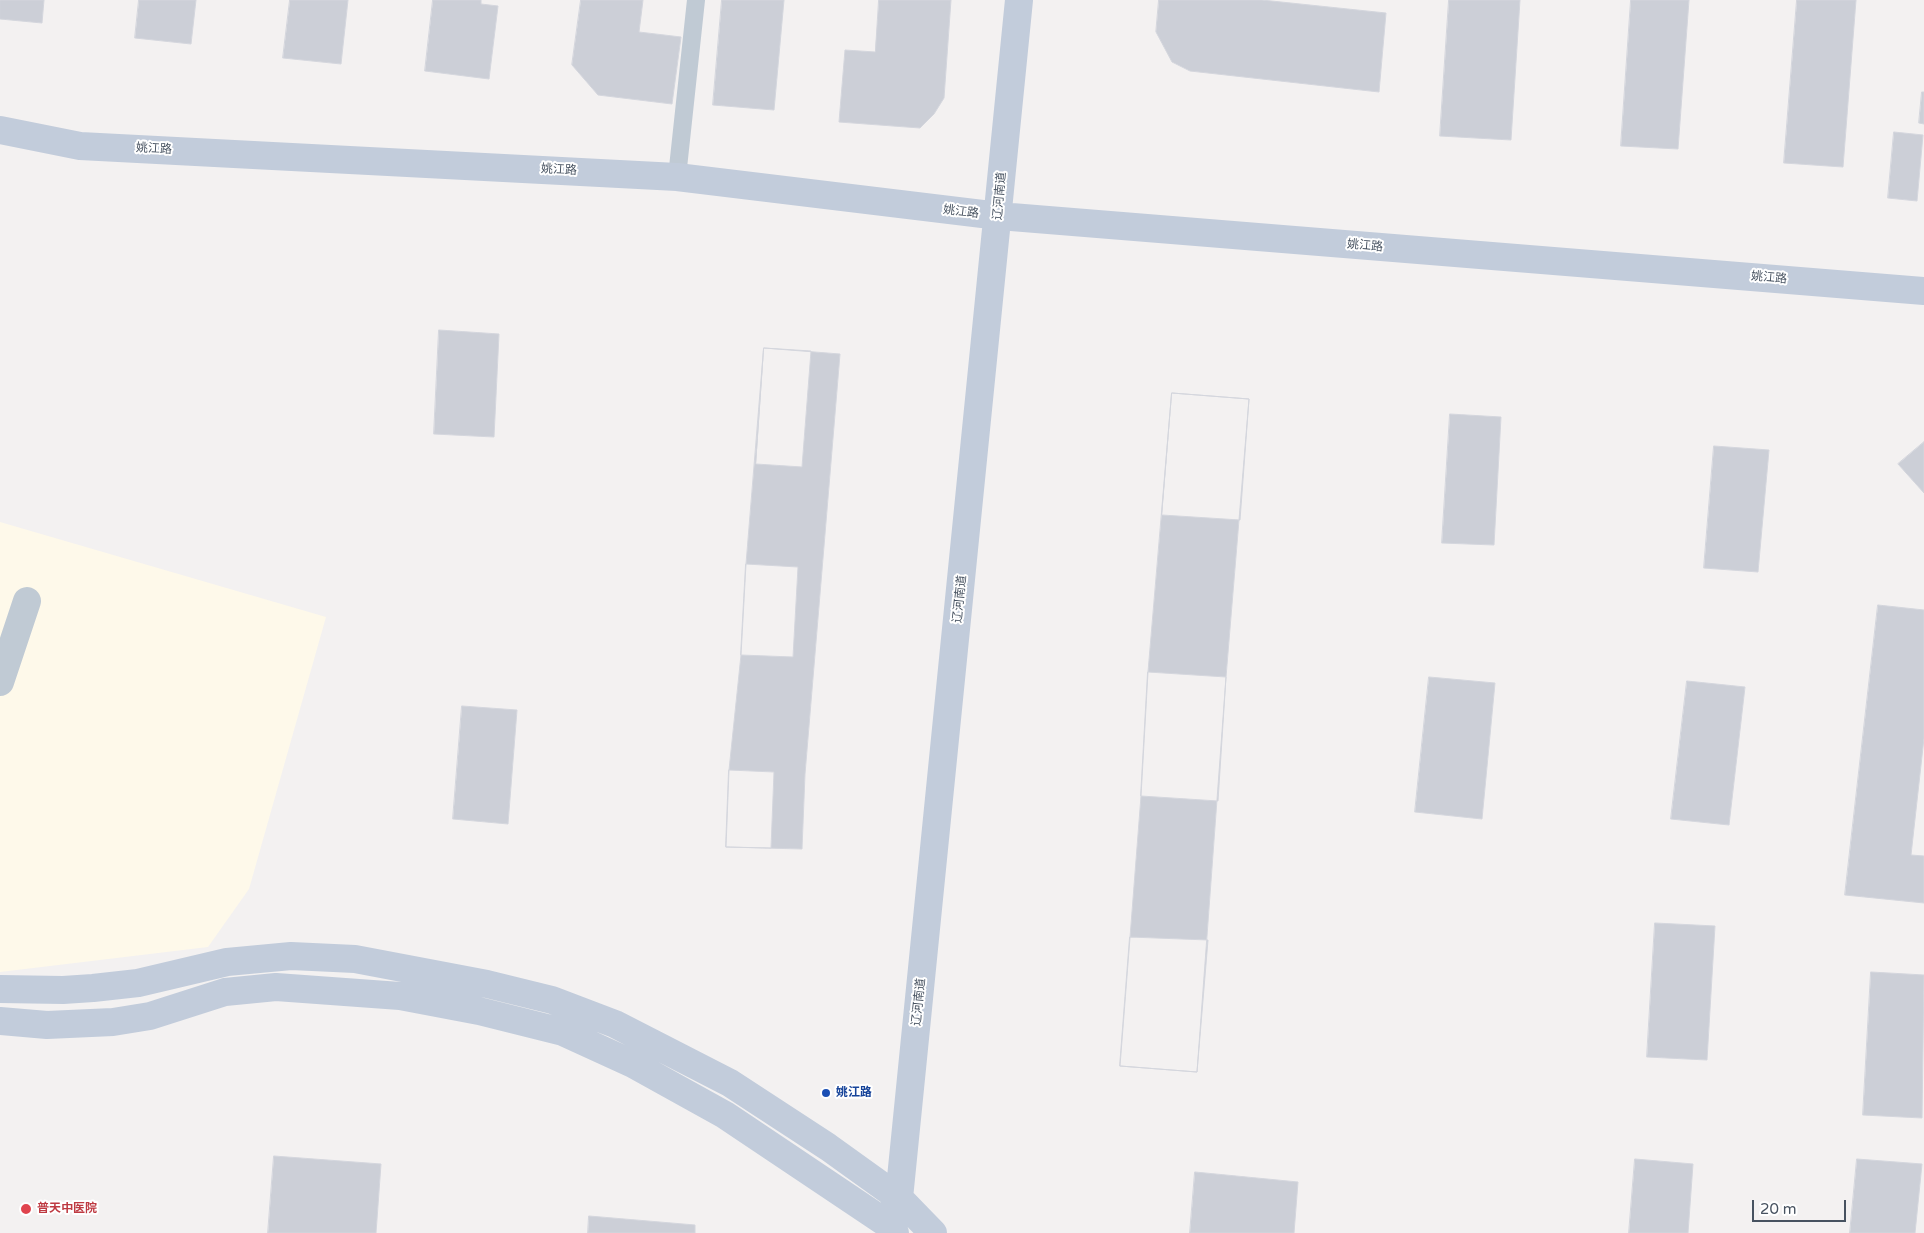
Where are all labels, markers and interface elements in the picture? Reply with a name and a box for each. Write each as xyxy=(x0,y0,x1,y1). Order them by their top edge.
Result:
street label: 姚江路 xyxy=(136,141,172,157)
street label: 姚江路 xyxy=(541,162,577,178)
street label: 辽河南道 xyxy=(991,171,1009,221)
street label: 姚江路 xyxy=(942,203,980,221)
street label: 姚江路 xyxy=(1346,237,1384,255)
street label: 姚江路 xyxy=(1750,269,1788,287)
street label: 辽河南道 xyxy=(950,574,970,624)
street label: 辽河南道 xyxy=(909,977,929,1027)
place label: 姚江路 xyxy=(836,1086,872,1100)
marker: 姚江路 xyxy=(820,1087,832,1099)
scale bar xyxy=(1754,1190,1848,1222)
text: 20 m xyxy=(1760,1200,1797,1218)
marker: 普天中医院 xyxy=(19,1202,33,1216)
place label: 普天中医院 xyxy=(37,1202,97,1216)

